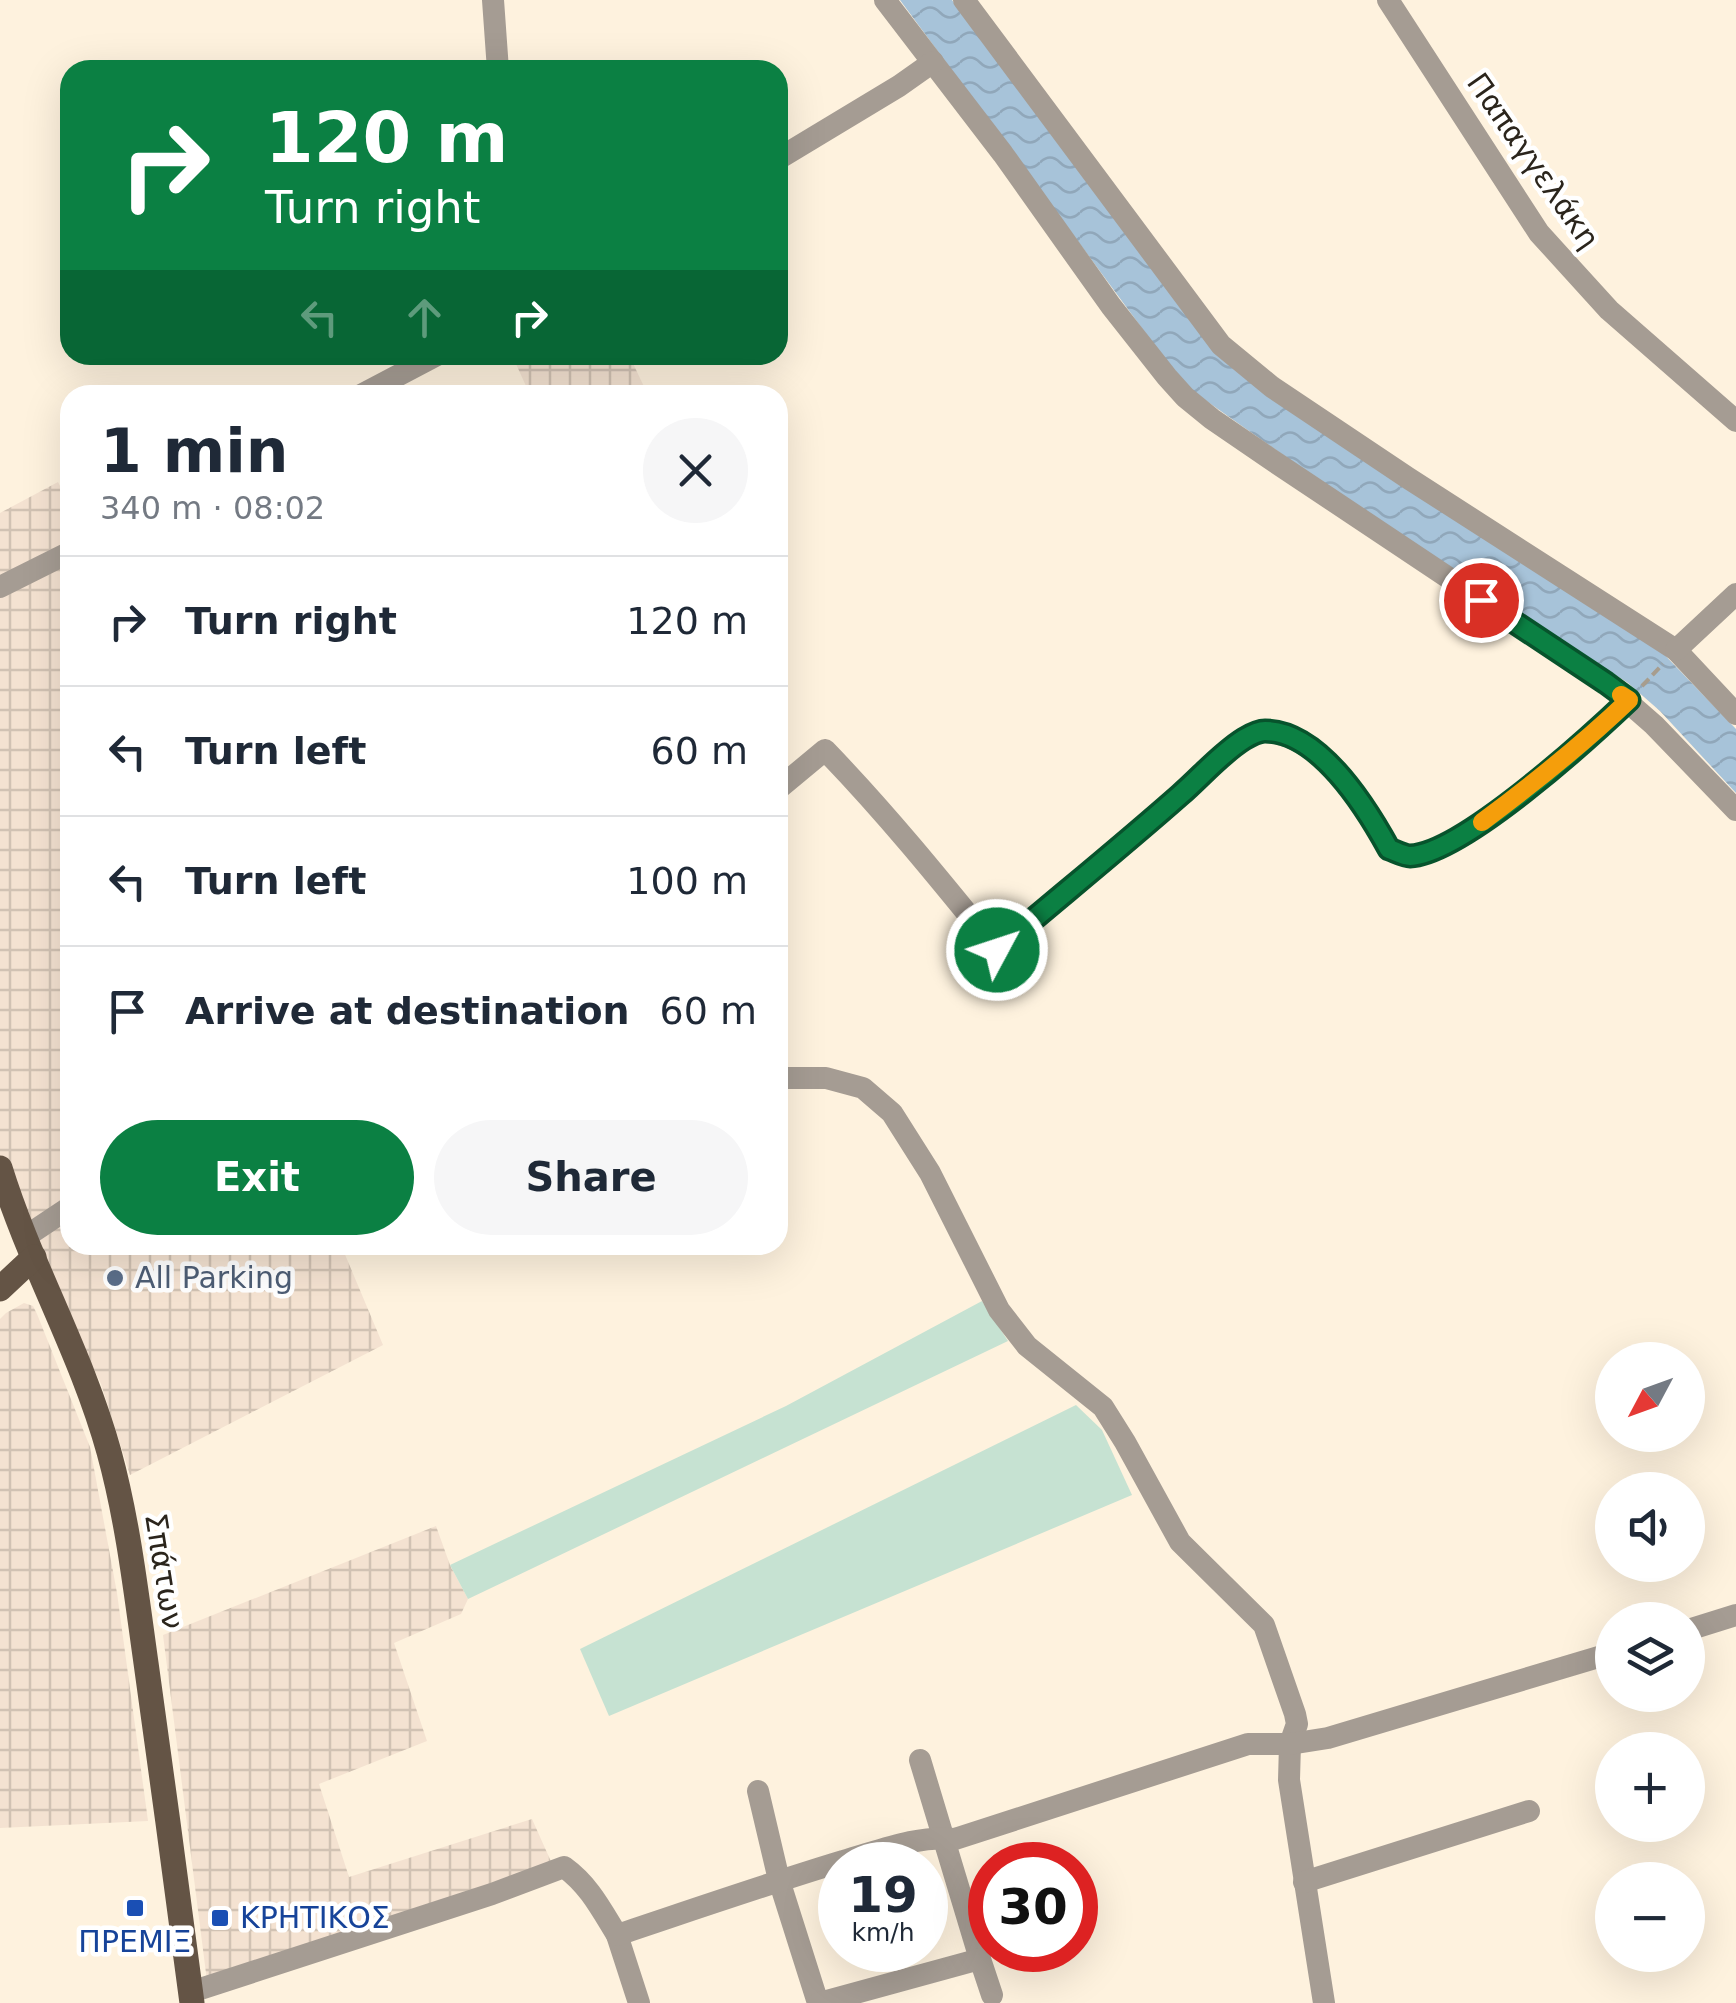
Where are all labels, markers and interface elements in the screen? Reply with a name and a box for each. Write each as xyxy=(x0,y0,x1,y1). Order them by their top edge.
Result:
street label: Παπαγγελάκη xyxy=(1460,66,1607,255)
text: 120 m xyxy=(265,97,508,179)
icon: right xyxy=(100,100,230,230)
text: Turn right xyxy=(265,181,480,234)
icon: left xyxy=(292,290,347,345)
icon: ahead xyxy=(397,290,452,345)
icon: right xyxy=(502,290,557,345)
text: 1 min xyxy=(100,416,288,486)
button: close xyxy=(643,418,748,523)
text: 340 m · 08:02 xyxy=(100,489,325,527)
pin xyxy=(1439,558,1524,643)
icon: arrive xyxy=(1454,573,1509,628)
icon: right xyxy=(100,594,155,649)
text: Turn right xyxy=(185,599,397,643)
text: 120 m xyxy=(626,599,748,643)
icon: left xyxy=(100,724,155,779)
text: Turn left xyxy=(185,729,366,773)
text: 60 m xyxy=(651,729,748,773)
icon: left xyxy=(100,854,155,909)
text: Turn left xyxy=(185,859,366,903)
text: 100 m xyxy=(626,859,748,903)
position arrow xyxy=(945,898,1049,1002)
icon: arrive xyxy=(100,984,155,1039)
text: Arrive at destination xyxy=(185,989,630,1033)
text: 60 m xyxy=(660,989,757,1033)
button: Exit xyxy=(100,1120,414,1235)
button: Share xyxy=(434,1120,748,1235)
place label: All Parking xyxy=(135,1260,293,1295)
marker: All Parking xyxy=(104,1267,126,1289)
north arrow xyxy=(1595,1342,1705,1452)
map controls xyxy=(1595,1342,1705,1972)
button: sound xyxy=(1595,1472,1705,1582)
street label: Σπάτων xyxy=(138,1511,191,1631)
button: layers xyxy=(1595,1602,1705,1712)
button: + xyxy=(1595,1732,1705,1842)
speed limit sign: 30 xyxy=(968,1842,1098,1972)
button: − xyxy=(1595,1862,1705,1972)
text: 19 xyxy=(848,1866,918,1924)
marker: ΠΡΕΜΙΞ xyxy=(124,1897,146,1919)
place label: ΚΡΗΤΙΚΟΣ xyxy=(240,1900,390,1935)
marker: ΚΡΗΤΙΚΟΣ xyxy=(209,1907,231,1929)
text: km/h xyxy=(851,1918,915,1947)
place label: ΠΡΕΜΙΞ xyxy=(78,1924,192,1959)

